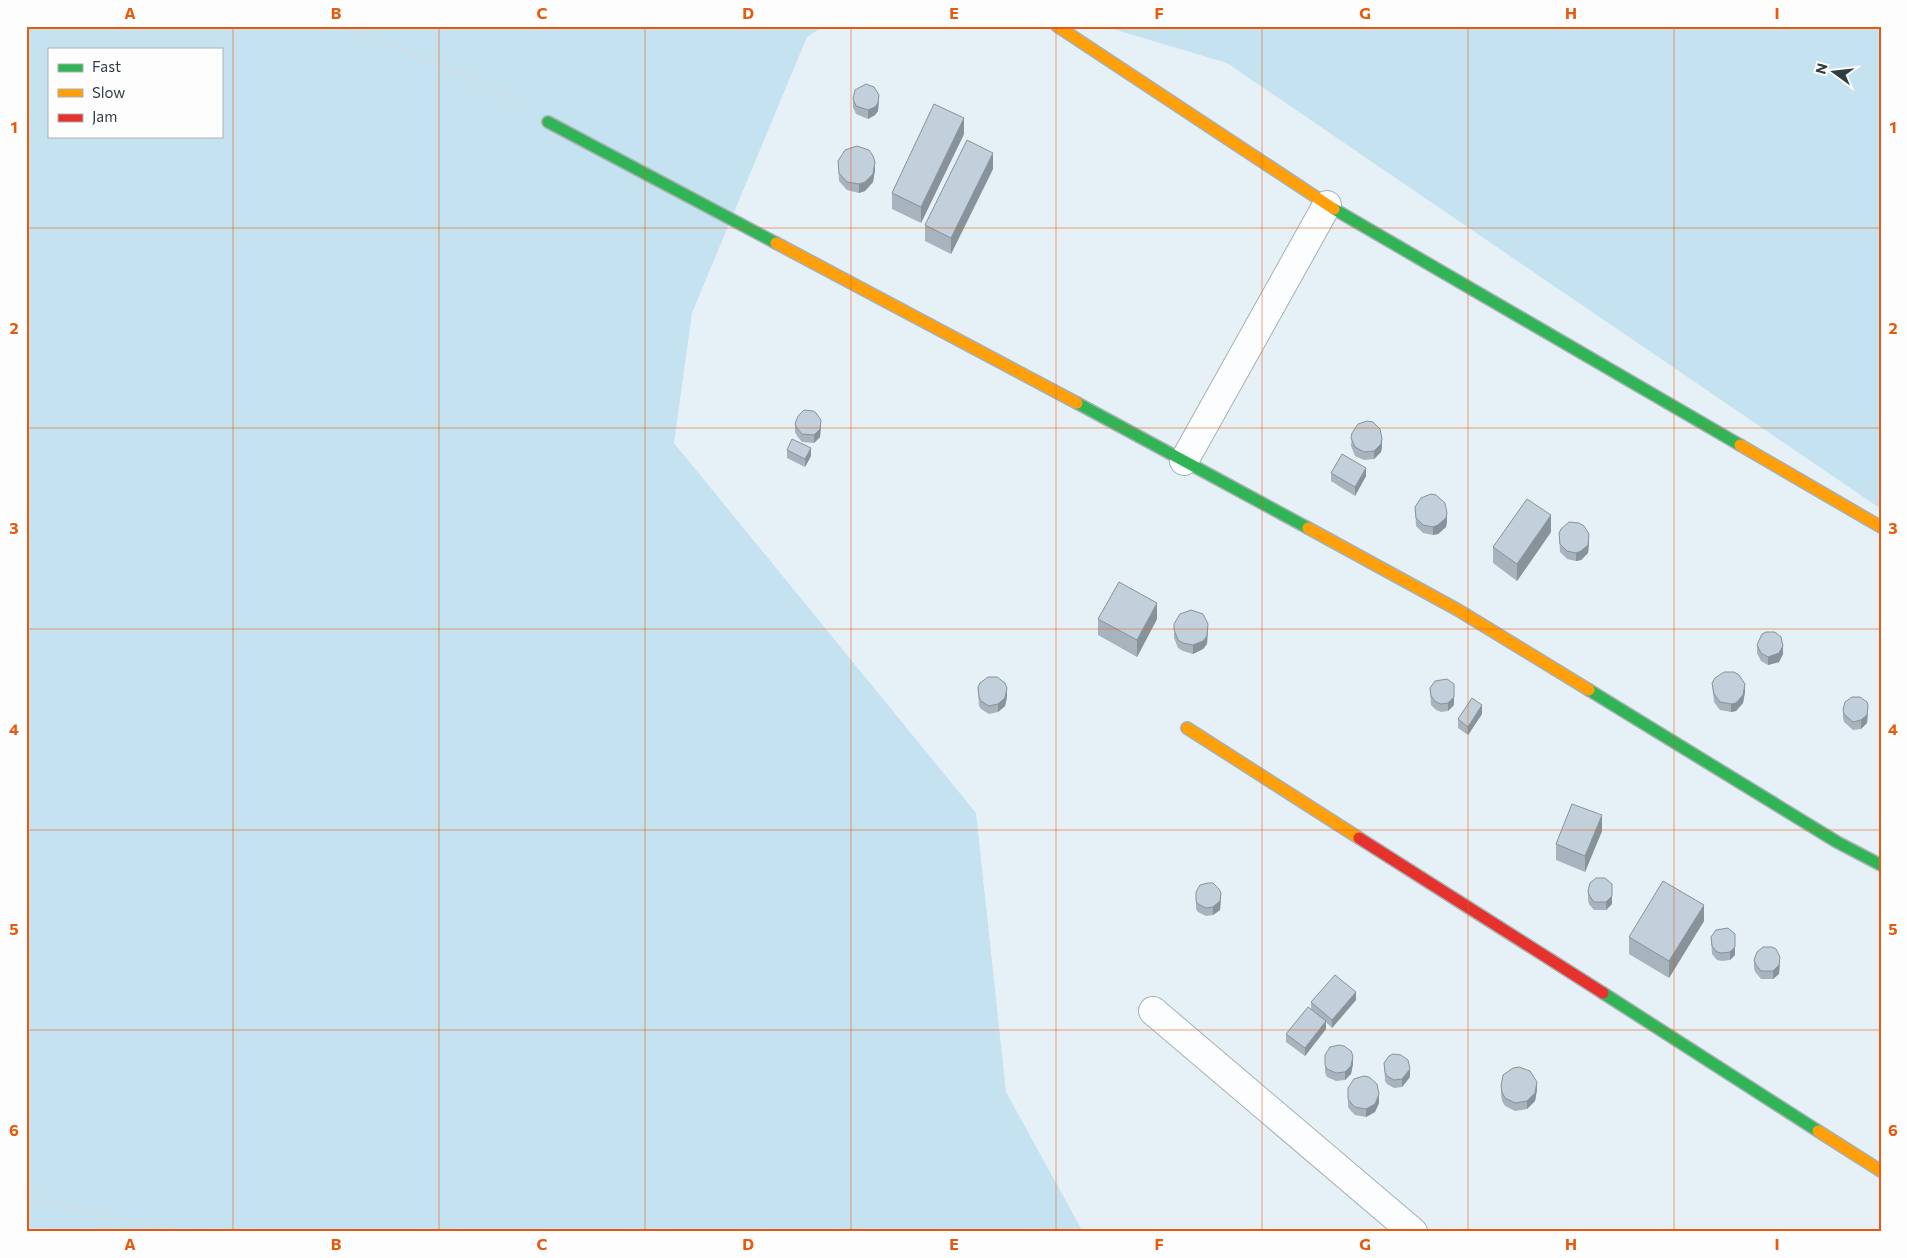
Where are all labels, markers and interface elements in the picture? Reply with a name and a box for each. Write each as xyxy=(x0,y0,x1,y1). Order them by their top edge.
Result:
text: A xyxy=(124,3,136,22)
text: B xyxy=(331,3,342,22)
text: C xyxy=(537,3,548,22)
text: D xyxy=(742,3,754,22)
text: E xyxy=(949,3,959,22)
text: F xyxy=(1154,3,1164,22)
text: G xyxy=(1359,3,1371,22)
text: H xyxy=(1565,3,1577,22)
text: I xyxy=(1774,3,1780,22)
legend xyxy=(48,48,222,138)
north arrow xyxy=(1810,48,1860,98)
text: Fast xyxy=(92,57,121,75)
text: N xyxy=(1811,61,1831,76)
text: Slow xyxy=(92,83,125,101)
text: Jam xyxy=(92,107,117,125)
text: 1 xyxy=(10,117,18,136)
text: 1 xyxy=(1889,117,1897,136)
text: 2 xyxy=(9,318,19,337)
text: 2 xyxy=(1888,318,1898,337)
text: 3 xyxy=(9,518,19,537)
text: 3 xyxy=(1888,518,1898,537)
text: 4 xyxy=(9,719,19,738)
text: 4 xyxy=(1888,719,1898,738)
text: 5 xyxy=(9,919,19,938)
text: 5 xyxy=(1888,919,1898,938)
text: 6 xyxy=(9,1120,19,1139)
text: 6 xyxy=(1888,1120,1898,1139)
text: A xyxy=(124,1234,136,1253)
text: B xyxy=(331,1234,342,1253)
text: C xyxy=(537,1234,548,1253)
text: D xyxy=(742,1234,754,1253)
text: E xyxy=(949,1234,959,1253)
text: F xyxy=(1154,1234,1164,1253)
text: G xyxy=(1359,1234,1371,1253)
text: H xyxy=(1565,1234,1577,1253)
text: I xyxy=(1774,1234,1780,1253)

